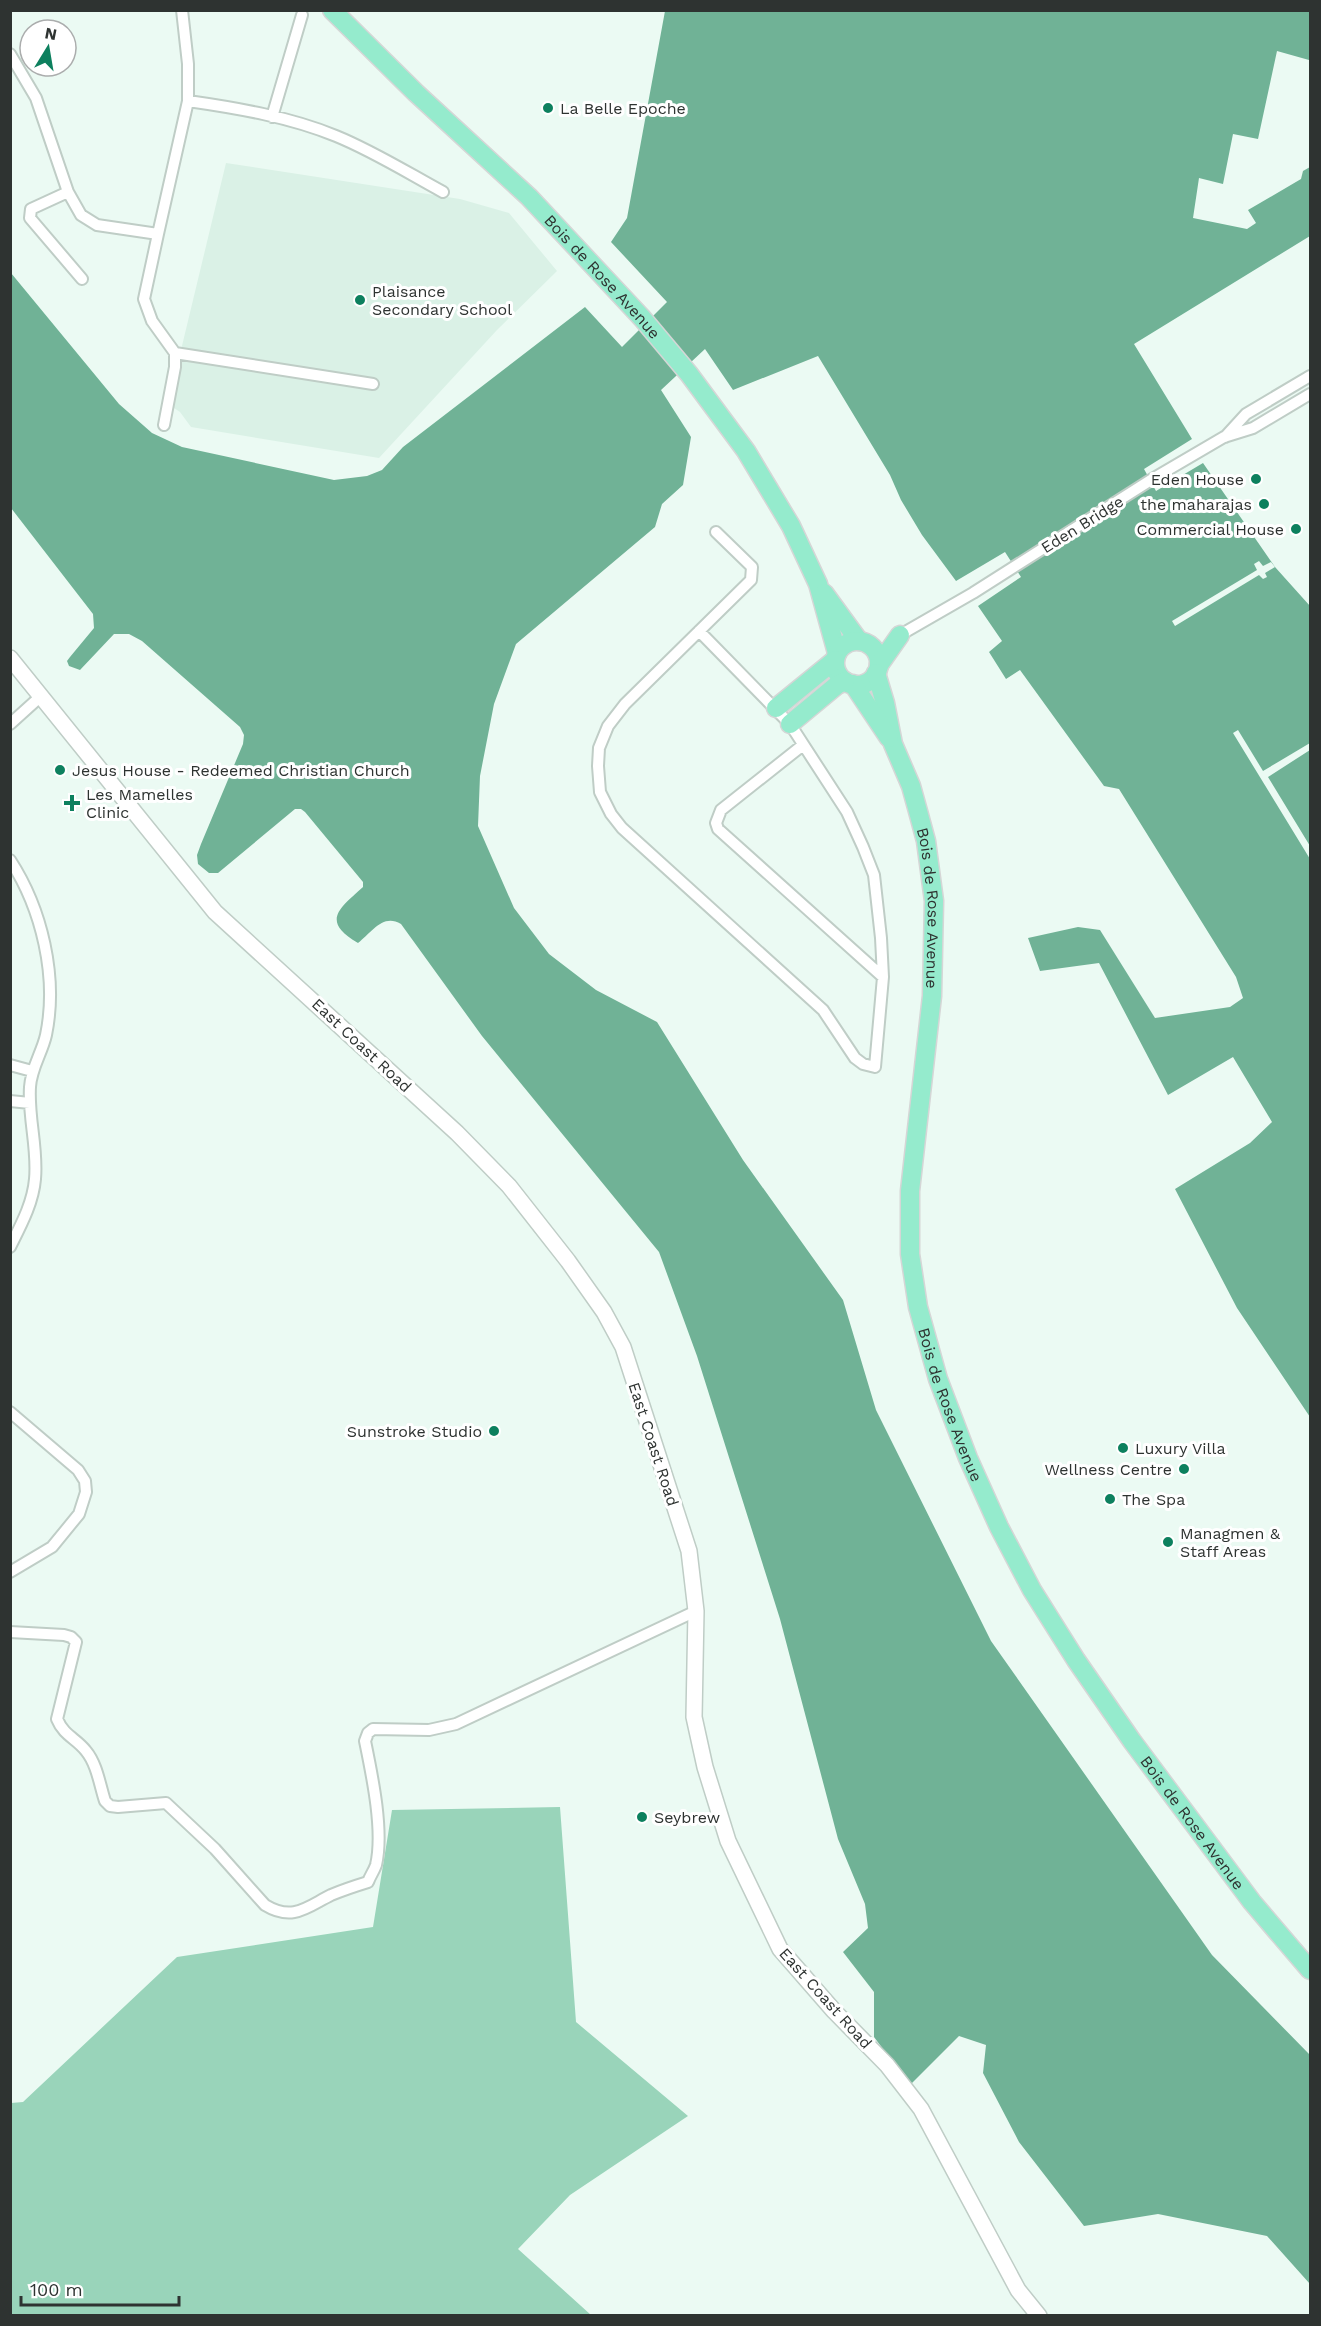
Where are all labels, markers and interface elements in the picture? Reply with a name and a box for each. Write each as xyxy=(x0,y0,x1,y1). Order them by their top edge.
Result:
north arrow xyxy=(18,18,78,78)
text: N xyxy=(43,23,58,44)
place label: La Belle Epoche xyxy=(560,99,686,118)
marker: La Belle Epoche xyxy=(541,101,555,115)
street label: Bois de Rose Avenue xyxy=(540,211,664,343)
place label: Plaisance Secondary School xyxy=(372,282,512,319)
marker: Plaisance Secondary School xyxy=(353,293,367,307)
place label: Eden House xyxy=(1151,470,1244,489)
marker: Eden House xyxy=(1249,472,1263,486)
street label: Eden Bridge xyxy=(1038,492,1127,557)
place label: the maharajas xyxy=(1140,495,1252,514)
marker: the maharajas xyxy=(1257,497,1271,511)
place label: Commercial House xyxy=(1137,520,1284,539)
marker: Commercial House xyxy=(1289,522,1303,536)
place label: Jesus House - Redeemed Christian Church xyxy=(72,761,410,780)
marker: Jesus House - Redeemed Christian Church xyxy=(53,763,67,777)
place label: Les Mamelles Clinic xyxy=(86,785,193,822)
marker: Les Mamelles Clinic xyxy=(63,794,81,812)
street label: Bois de Rose Avenue xyxy=(913,825,943,989)
street label: East Coast Road xyxy=(308,994,415,1096)
street label: Bois de Rose Avenue xyxy=(914,1326,986,1485)
street label: East Coast Road xyxy=(625,1380,683,1509)
place label: Sunstroke Studio xyxy=(347,1422,482,1441)
marker: Sunstroke Studio xyxy=(487,1424,501,1438)
place label: Luxury Villa xyxy=(1135,1439,1225,1458)
marker: Luxury Villa xyxy=(1116,1441,1130,1455)
place label: Wellness Centre xyxy=(1044,1460,1172,1479)
marker: Wellness Centre xyxy=(1177,1462,1191,1476)
place label: The Spa xyxy=(1122,1490,1185,1509)
marker: The Spa xyxy=(1103,1492,1117,1506)
place label: Managmen & Staff Areas xyxy=(1180,1524,1281,1561)
marker: Managmen & Staff Areas xyxy=(1161,1535,1175,1549)
street label: Bois de Rose Avenue xyxy=(1136,1752,1248,1893)
place label: Seybrew xyxy=(654,1808,720,1827)
marker: Seybrew xyxy=(635,1810,649,1824)
street label: East Coast Road xyxy=(775,1944,876,2053)
scale bar xyxy=(21,2269,178,2307)
text: 100 m xyxy=(30,2279,83,2300)

